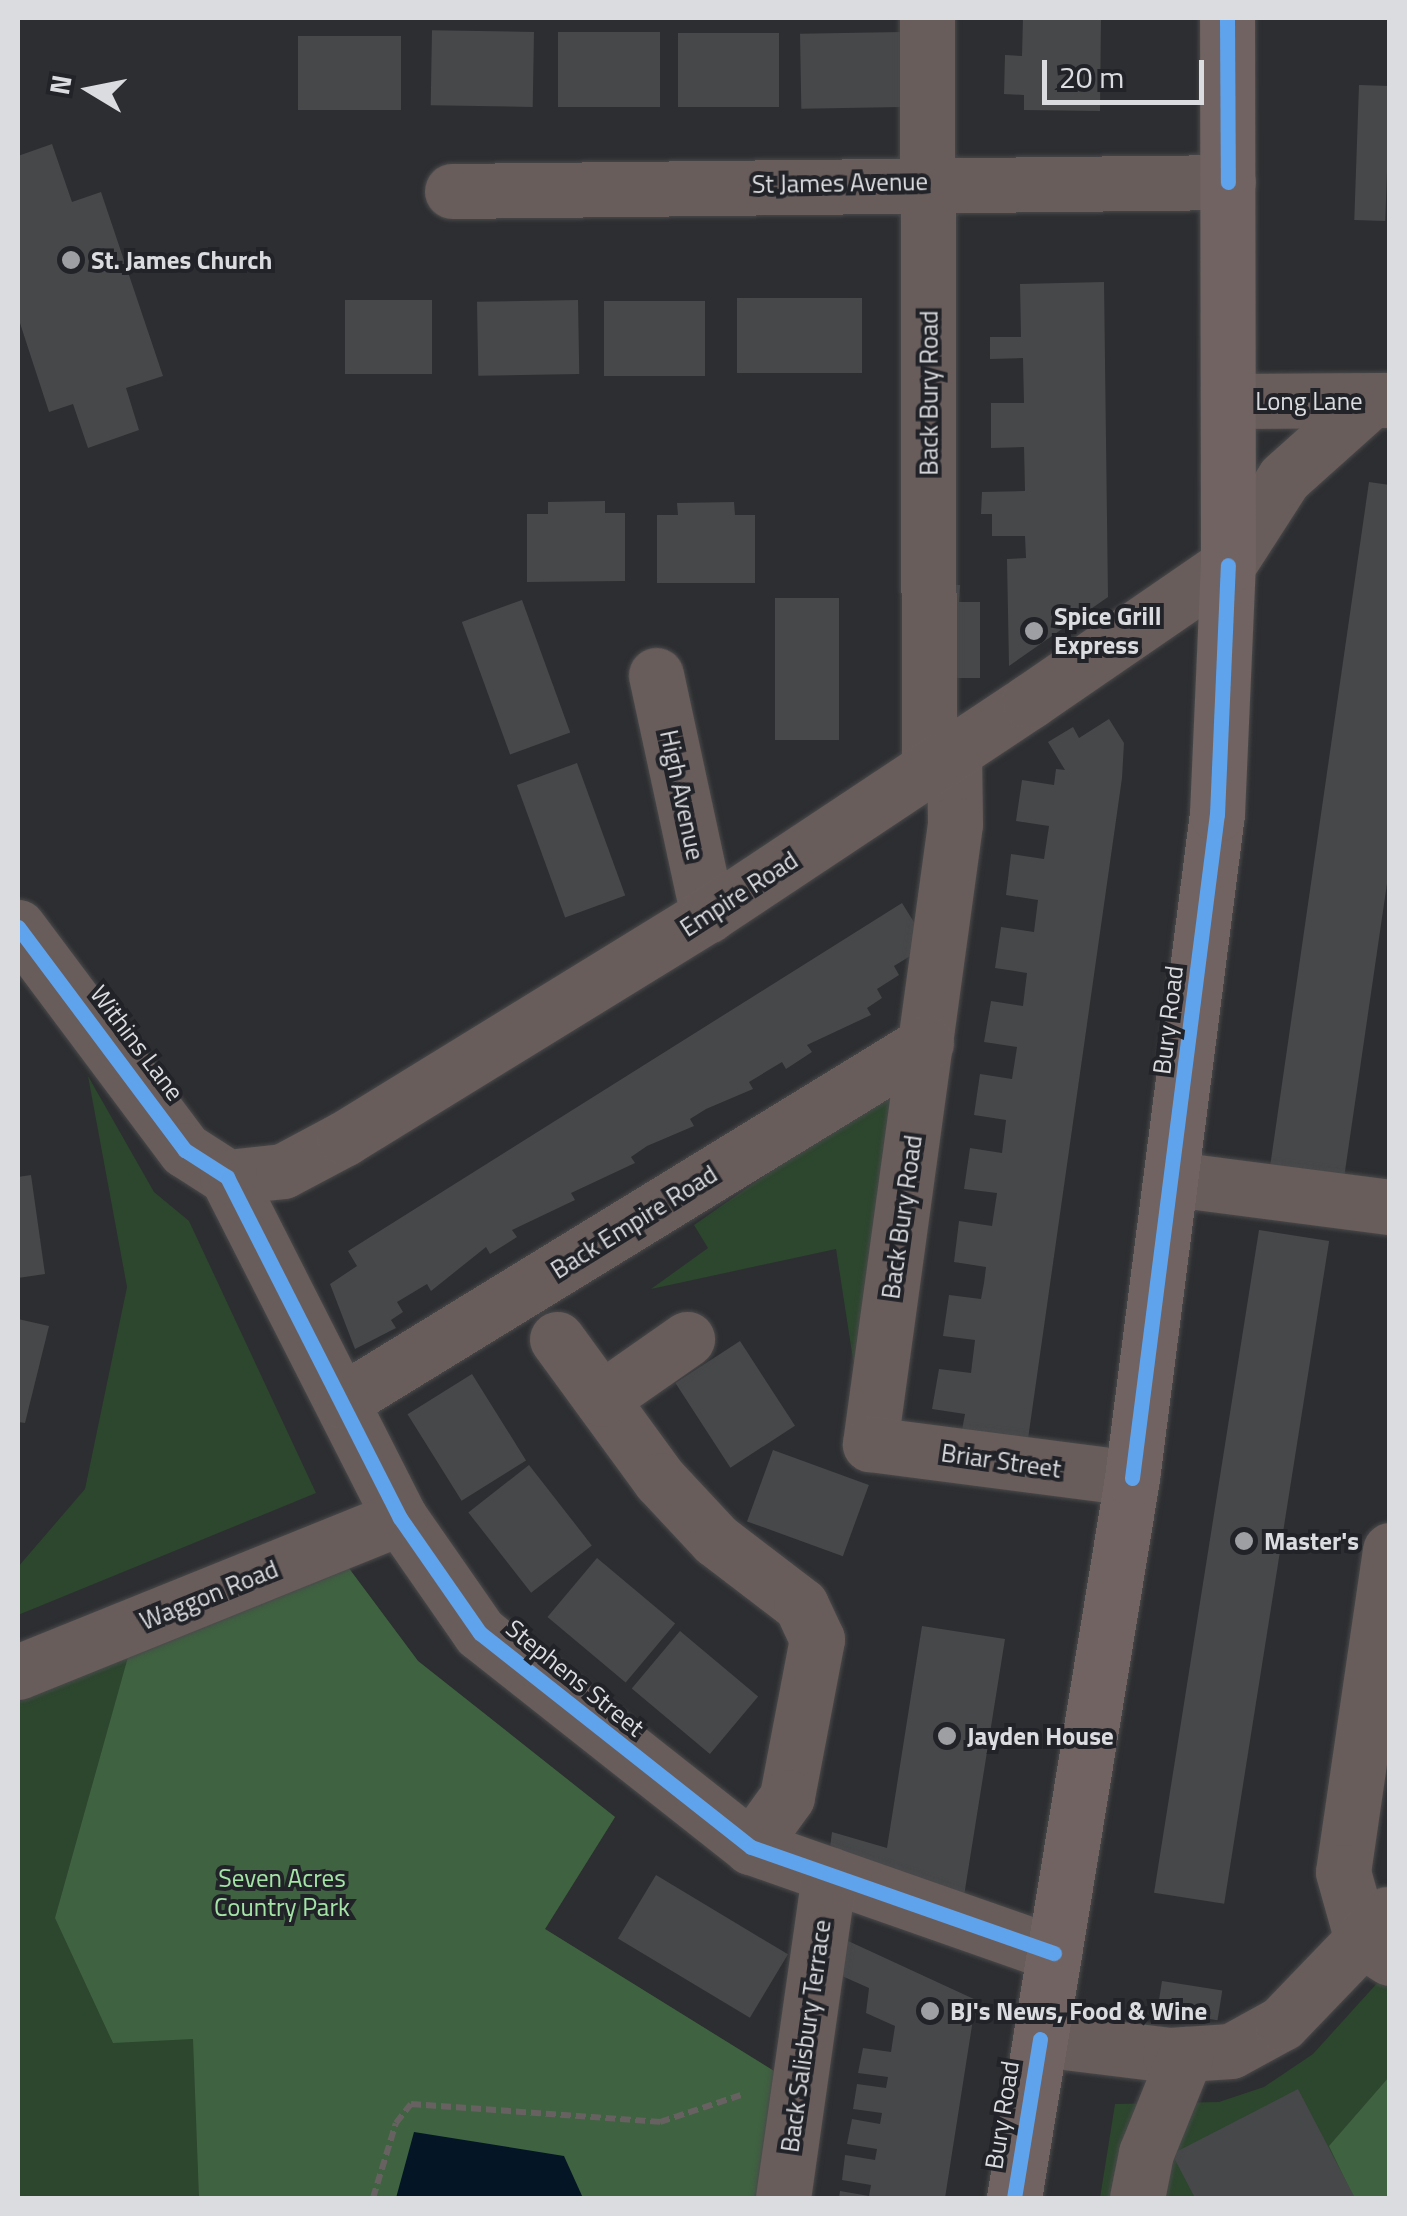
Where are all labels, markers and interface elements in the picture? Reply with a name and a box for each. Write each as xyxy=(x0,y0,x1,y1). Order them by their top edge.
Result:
north arrow xyxy=(40,40,140,140)
scale bar xyxy=(1047,40,1210,102)
text: 20 m xyxy=(1059,54,1124,100)
text: N xyxy=(37,71,83,98)
street label: St James Avenue xyxy=(752,166,928,200)
place label: St. James Church xyxy=(91,245,272,275)
marker: St. James Church xyxy=(60,249,82,271)
street label: Back Bury Road xyxy=(914,310,944,476)
street label: Long Lane xyxy=(1255,386,1363,416)
place label: Spice Grill Express xyxy=(1054,602,1161,661)
marker: Spice Grill Express xyxy=(1023,620,1045,642)
street label: High Avenue xyxy=(654,727,710,863)
street label: Empire Road xyxy=(675,845,803,943)
street label: Bury Road xyxy=(1146,964,1190,1076)
street label: Withins Lane xyxy=(84,980,190,1106)
street label: Back Bury Road xyxy=(876,1133,928,1301)
street label: Back Empire Road xyxy=(545,1159,723,1285)
street label: Briar Street xyxy=(939,1438,1063,1484)
place label: Master's xyxy=(1264,1526,1359,1556)
marker: Master's xyxy=(1233,1530,1255,1552)
street label: Waggon Road xyxy=(136,1554,282,1636)
street label: Stephens Street xyxy=(500,1613,650,1743)
place label: Jayden House xyxy=(967,1721,1114,1751)
marker: Jayden House xyxy=(936,1725,958,1747)
park label: Seven Acres Country Park xyxy=(214,1864,350,1923)
street label: Back Salisbury Terrace xyxy=(775,1918,837,2154)
place label: BJ's News, Food & Wine xyxy=(950,1996,1207,2026)
marker: BJ's News, Food & Wine xyxy=(919,2000,941,2022)
street label: Bury Road xyxy=(979,2059,1025,2171)

